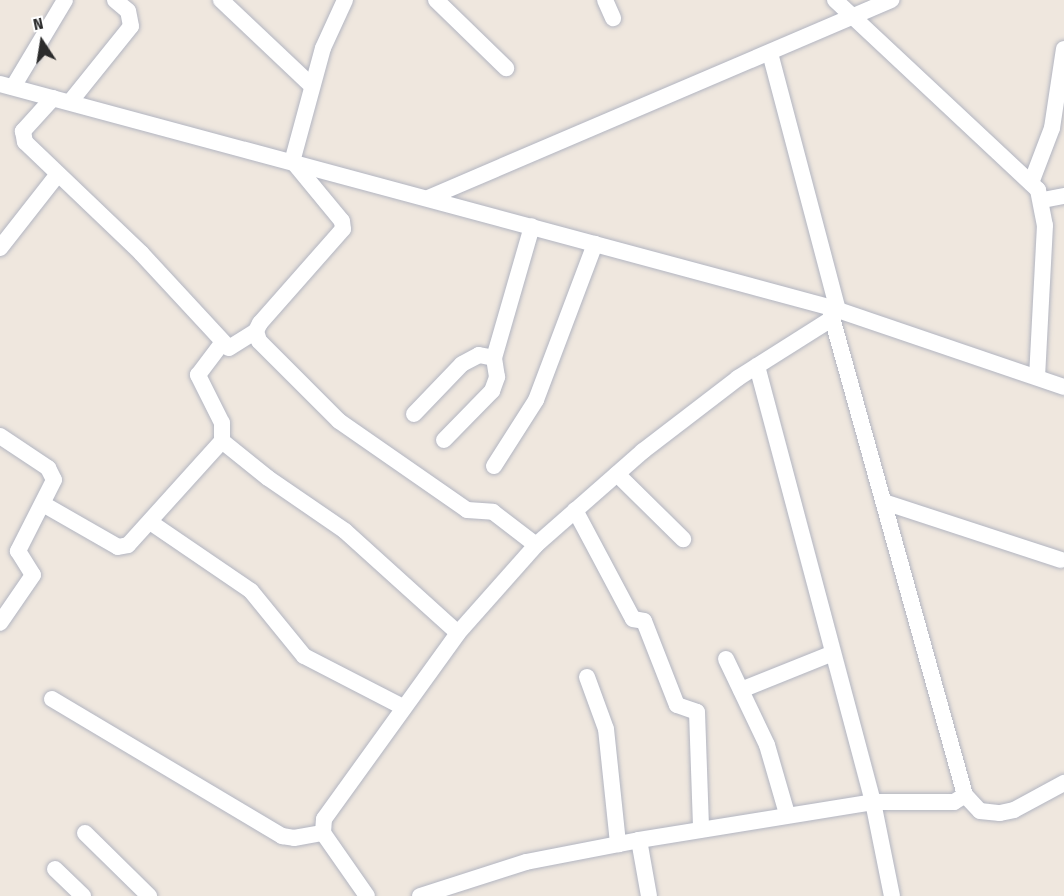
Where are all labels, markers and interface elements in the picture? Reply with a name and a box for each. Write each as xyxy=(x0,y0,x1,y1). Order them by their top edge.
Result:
north arrow xyxy=(12,12,72,72)
text: N xyxy=(31,14,45,34)

